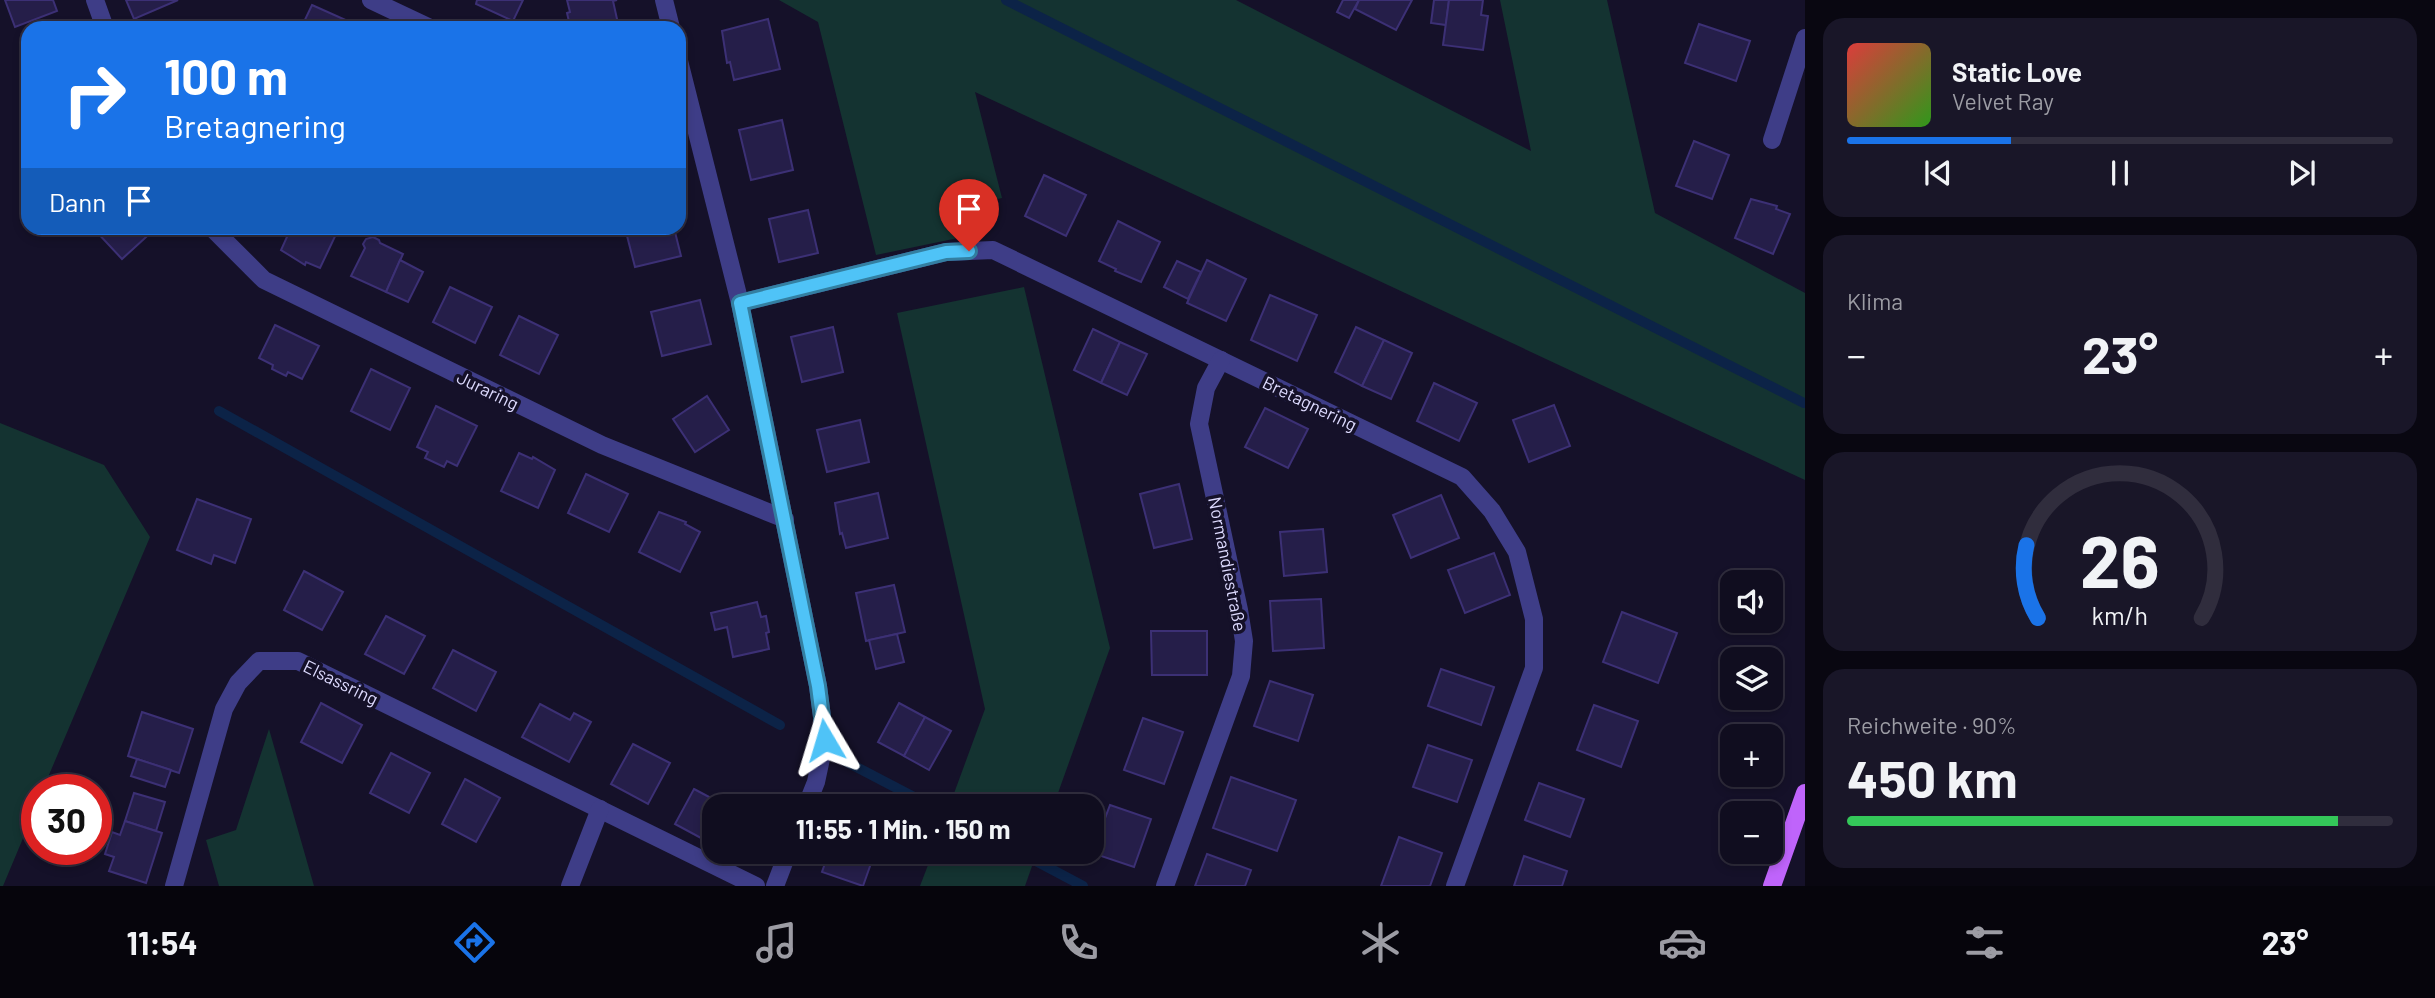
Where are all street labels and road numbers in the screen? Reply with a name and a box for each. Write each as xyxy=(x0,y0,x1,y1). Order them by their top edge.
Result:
street label: Juraring xyxy=(453,366,523,414)
street label: Bretagnering xyxy=(1259,371,1361,435)
street label: Normandiestraße xyxy=(1204,495,1252,633)
street label: Elsassring xyxy=(300,654,382,710)

